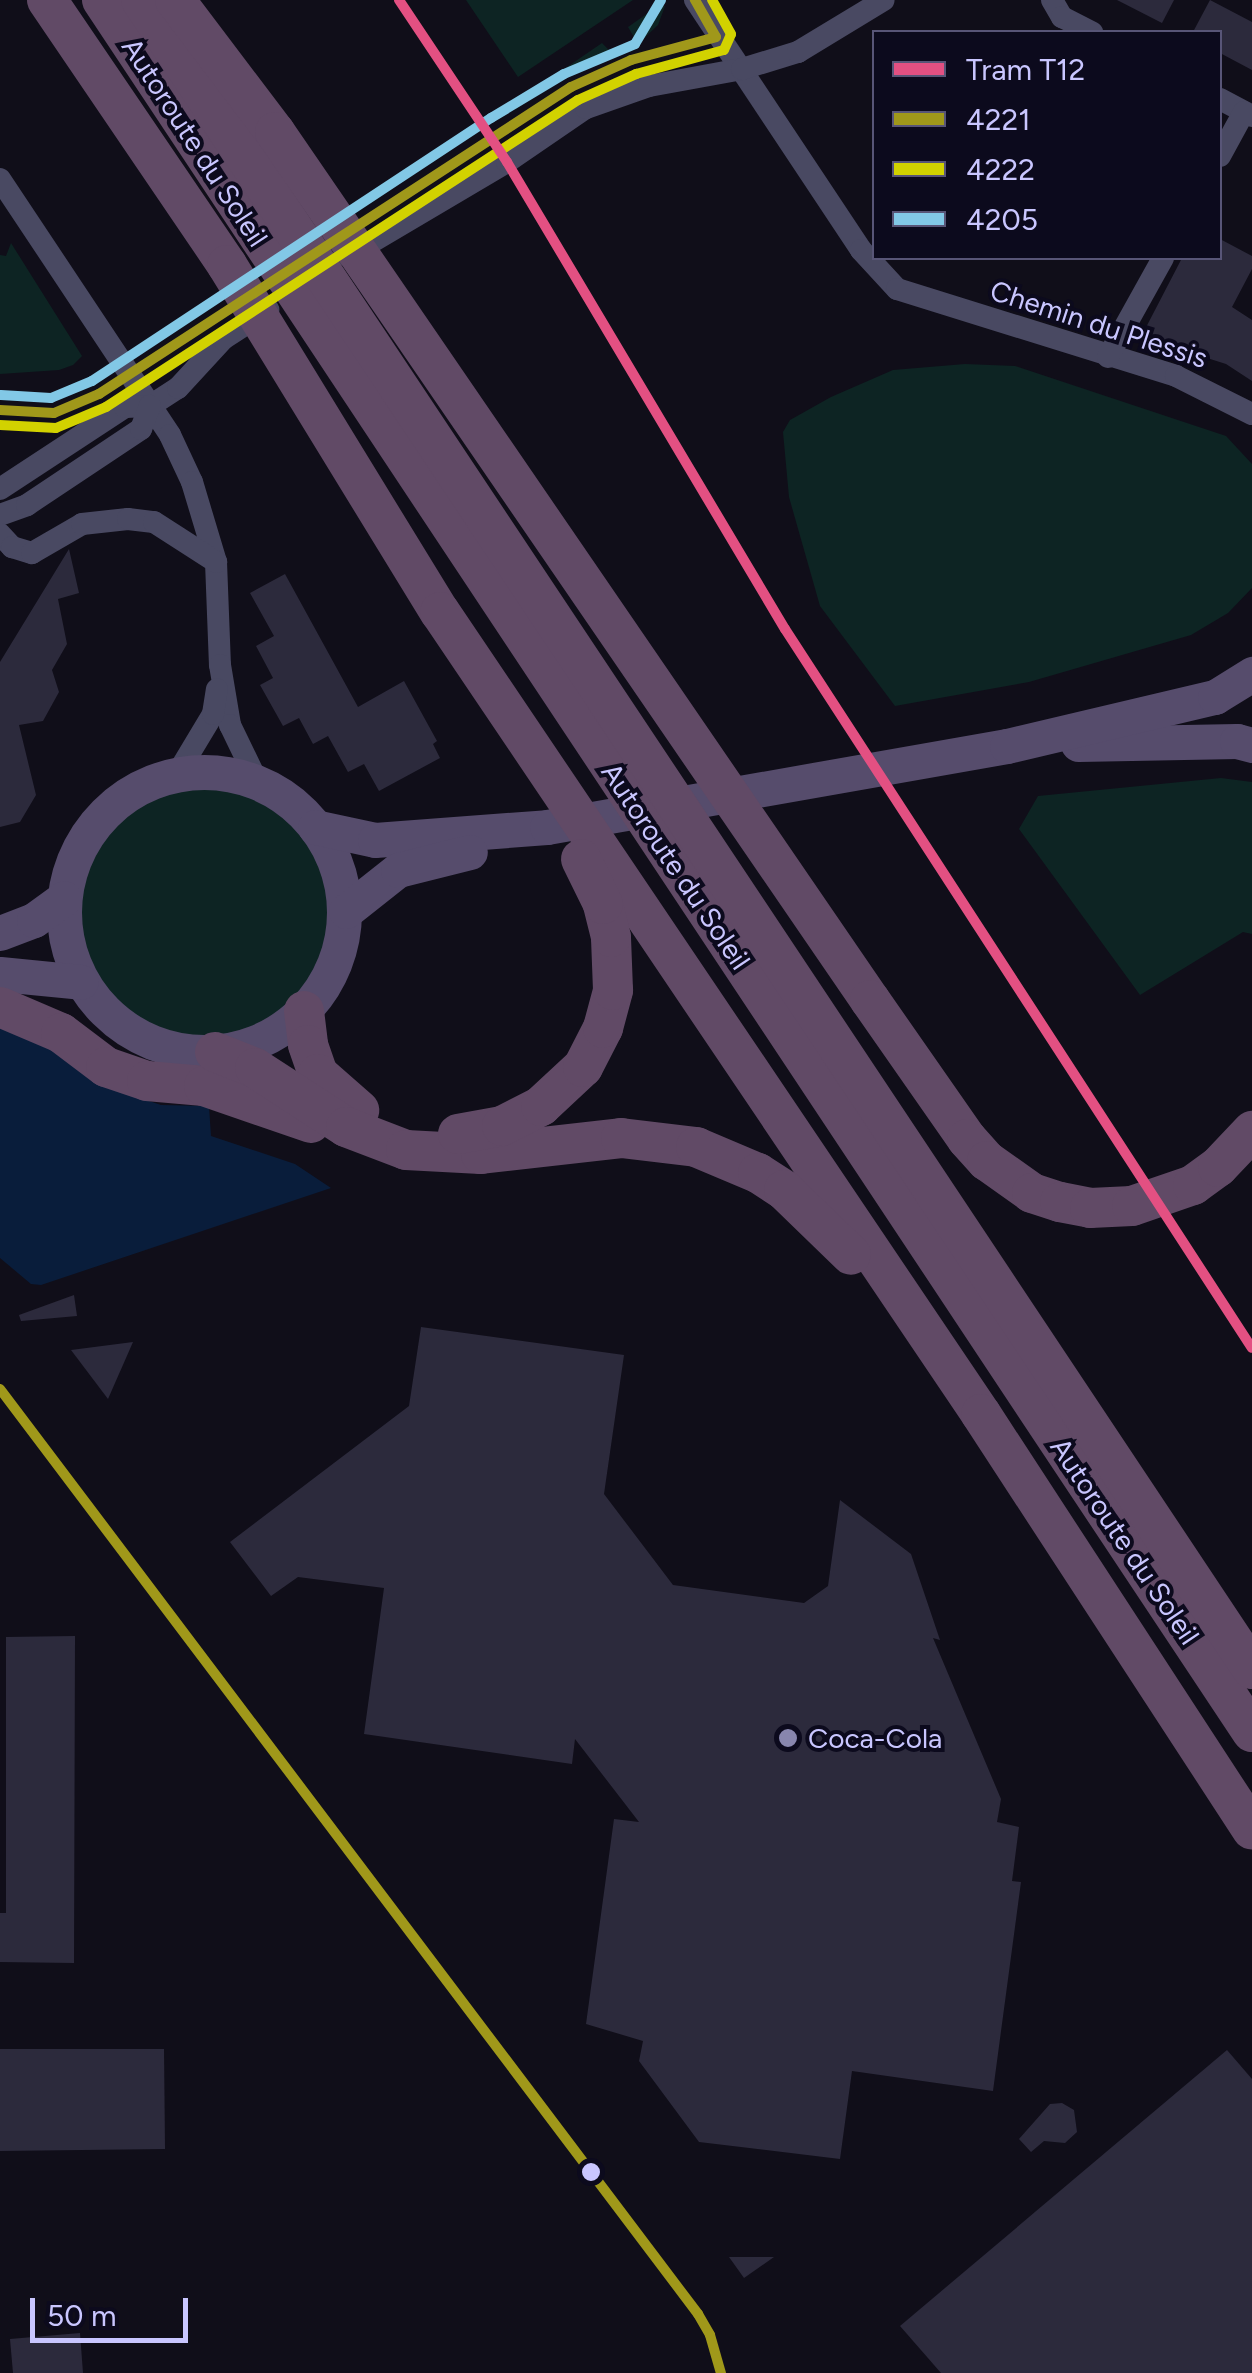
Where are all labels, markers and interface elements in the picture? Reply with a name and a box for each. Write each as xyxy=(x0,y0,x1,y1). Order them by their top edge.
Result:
legend xyxy=(872,30,1222,260)
street label: Autoroute du Soleil xyxy=(115,31,275,253)
text: Tram T12 xyxy=(966,51,1085,88)
text: 4221 xyxy=(966,101,1031,138)
text: 4222 xyxy=(966,151,1035,188)
text: 4205 xyxy=(966,201,1038,238)
street label: Chemin du Plessis xyxy=(986,273,1212,375)
street label: Autoroute du Soleil xyxy=(594,756,758,976)
street label: Autoroute du Soleil xyxy=(1043,1431,1207,1651)
place label: Coca-Cola xyxy=(808,1721,942,1755)
marker: Coca-Cola xyxy=(777,1727,799,1749)
unlabelled marker xyxy=(581,2162,601,2182)
scale bar xyxy=(35,2278,192,2340)
text: 50 m xyxy=(47,2297,116,2334)

